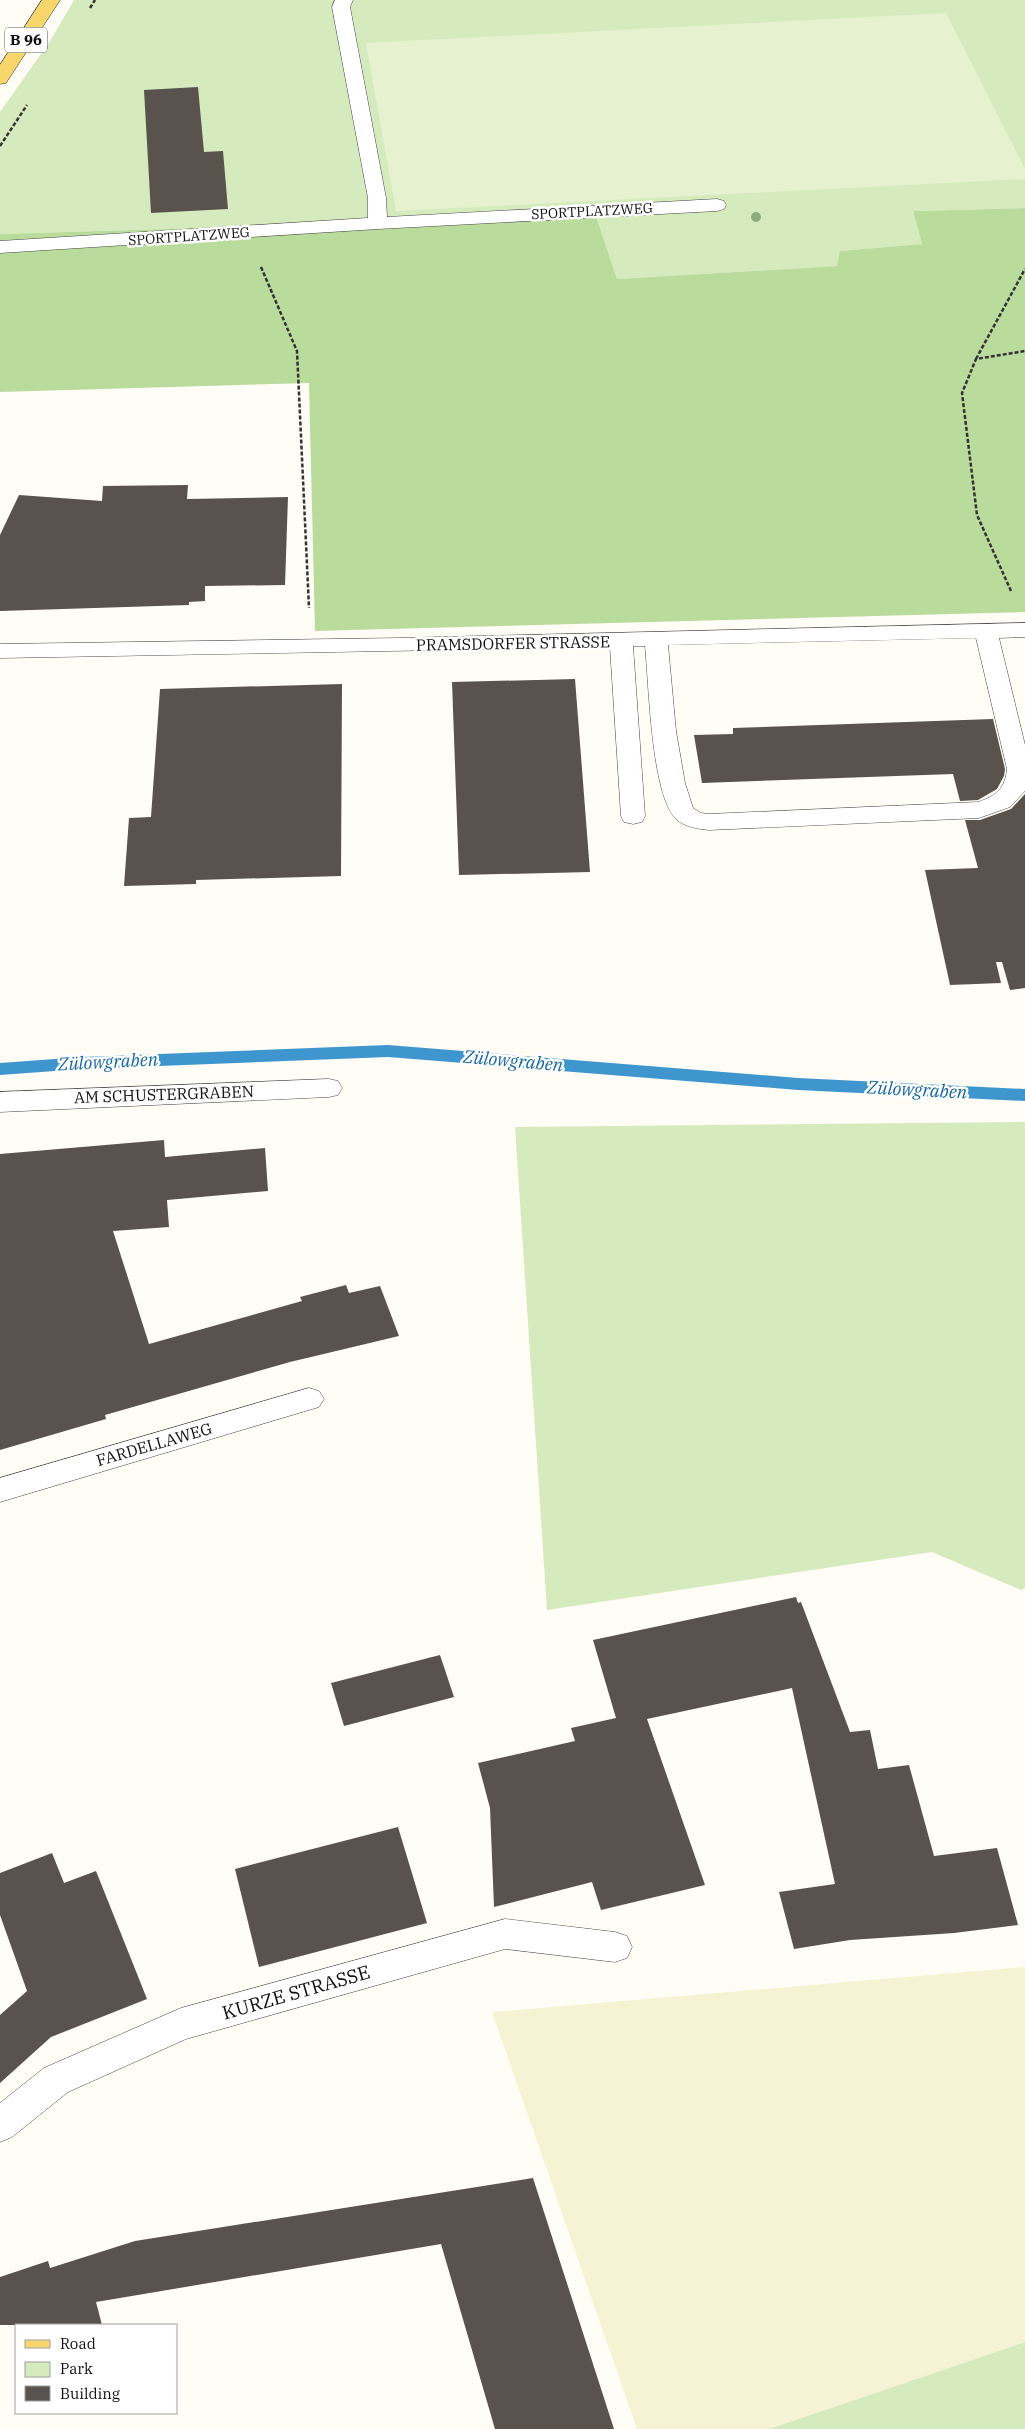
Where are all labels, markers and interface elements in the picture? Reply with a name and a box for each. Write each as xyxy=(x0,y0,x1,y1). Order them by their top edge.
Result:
road number: B 96 xyxy=(5,28,47,52)
street label: SPORTPLATZWEG xyxy=(531,199,653,223)
street label: SPORTPLATZWEG xyxy=(128,223,250,249)
street label: PRAMSDORFER STRASSE xyxy=(416,631,610,655)
water label: Zülowgraben xyxy=(461,1045,565,1076)
water label: Zülowgraben xyxy=(56,1047,159,1076)
water label: Zülowgraben xyxy=(865,1075,968,1104)
street label: AM SCHUSTERGRABEN xyxy=(74,1081,254,1107)
street label: FARDELLAWEG xyxy=(94,1418,214,1470)
street label: KURZE STRASSE xyxy=(219,1959,373,2025)
legend xyxy=(15,2324,178,2414)
text: Road xyxy=(60,2334,96,2353)
text: Park xyxy=(60,2359,93,2378)
text: Building xyxy=(60,2384,120,2403)

